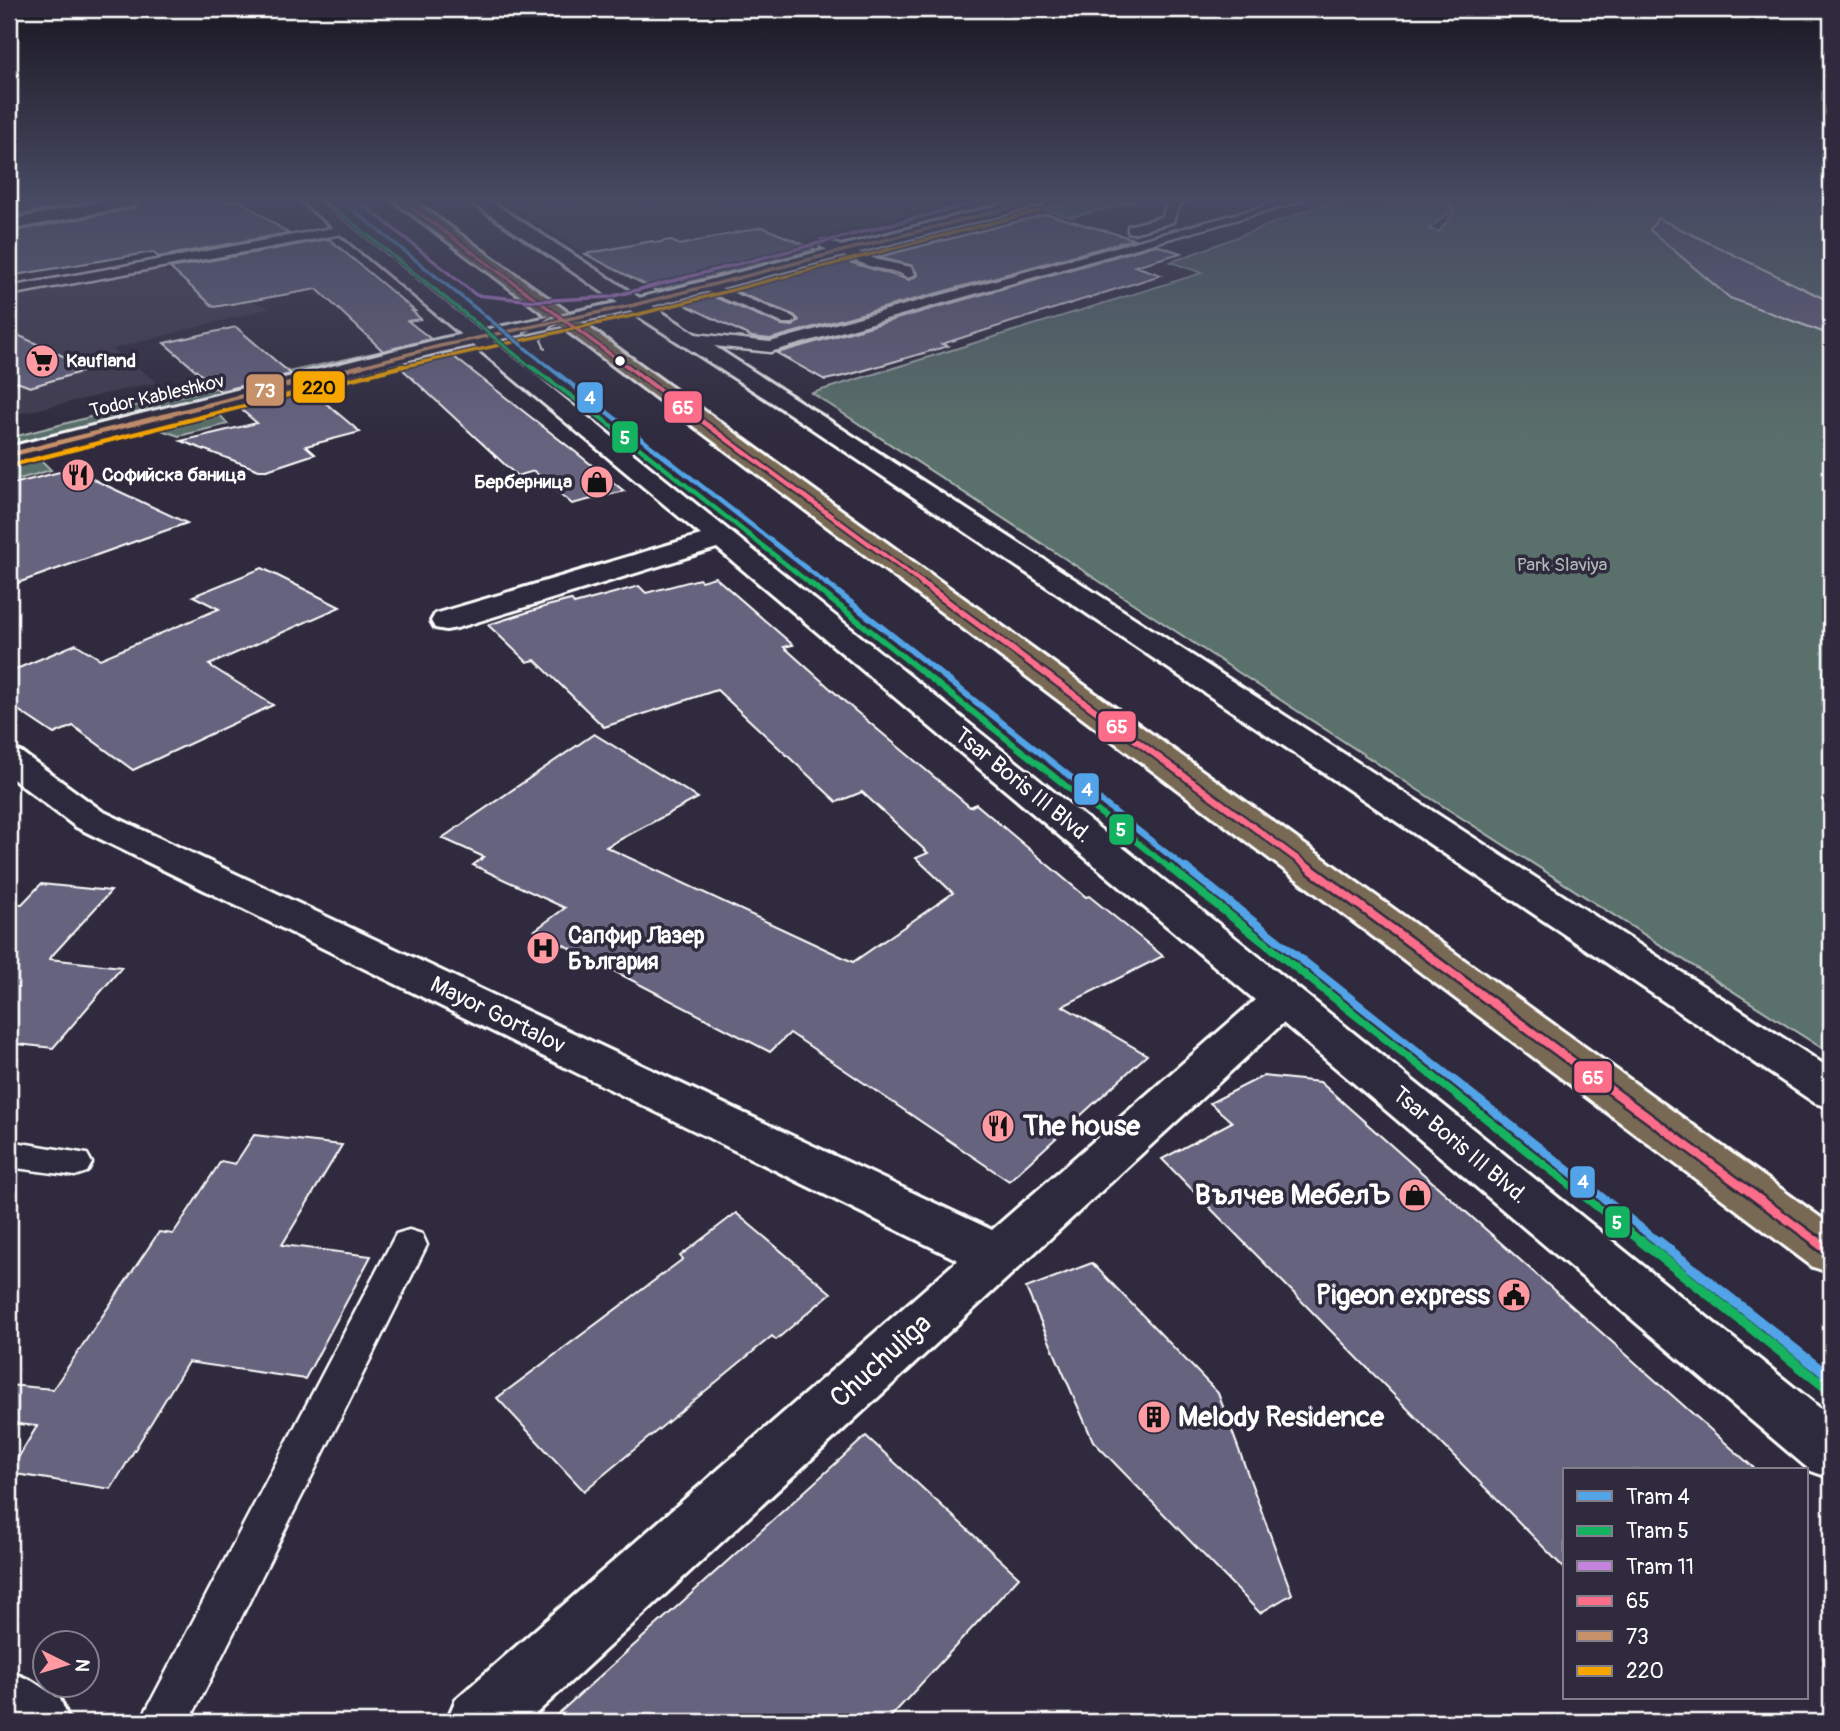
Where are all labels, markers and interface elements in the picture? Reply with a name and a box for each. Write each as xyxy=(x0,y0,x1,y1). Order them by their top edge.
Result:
supermarket icon: Kaufland xyxy=(23,342,61,380)
place label: Kaufland xyxy=(66,349,136,373)
unlabelled marker xyxy=(613,354,627,368)
street label: Todor Kableshkov xyxy=(87,369,227,423)
line badge: 220 xyxy=(292,370,346,404)
line badge: 73 xyxy=(245,373,285,407)
text: 220 xyxy=(302,376,336,400)
text: 73 xyxy=(255,379,275,403)
line badge: 4 xyxy=(576,381,604,414)
text: 4 xyxy=(584,386,596,410)
line badge: 65 xyxy=(663,390,703,424)
text: 65 xyxy=(672,396,694,420)
line badge: 5 xyxy=(611,420,639,454)
text: 5 xyxy=(620,426,630,450)
restaurant icon: Софийска баница xyxy=(59,456,97,494)
place label: Софийска баница xyxy=(102,463,246,487)
shop icon: Берберница xyxy=(578,463,616,501)
place label: Берберница xyxy=(474,470,572,494)
park label: Park Slaviya xyxy=(1517,553,1608,577)
line badge: 65 xyxy=(1097,710,1137,743)
text: 65 xyxy=(1106,715,1128,739)
street label: Tsar Boris III Blvd. xyxy=(948,721,1098,849)
line badge: 4 xyxy=(1073,772,1100,806)
text: 4 xyxy=(1081,778,1093,802)
line badge: 5 xyxy=(1108,813,1135,846)
text: 5 xyxy=(1116,818,1126,842)
place label: Сапфир Лазер България xyxy=(568,921,705,976)
hospital icon: Сапфир Лазер България xyxy=(524,929,562,967)
street label: Mayor Gortalov xyxy=(426,970,570,1060)
line badge: 65 xyxy=(1573,1060,1613,1094)
text: 65 xyxy=(1582,1066,1604,1090)
street label: Tsar Boris III Blvd. xyxy=(1386,1080,1534,1210)
restaurant icon: The house xyxy=(979,1107,1017,1145)
place label: The house xyxy=(1022,1109,1141,1144)
line badge: 4 xyxy=(1569,1165,1596,1199)
text: 4 xyxy=(1577,1170,1589,1194)
shop icon: Вълчев МебелЪ xyxy=(1396,1176,1434,1214)
place label: Вълчев МебелЪ xyxy=(1195,1178,1390,1213)
line badge: 5 xyxy=(1604,1205,1631,1239)
text: 5 xyxy=(1612,1211,1622,1235)
public building icon: Pigeon express xyxy=(1495,1276,1533,1314)
place label: Pigeon express xyxy=(1316,1278,1490,1313)
street label: Chuchuliga xyxy=(823,1306,939,1416)
building icon: Melody Residence xyxy=(1135,1398,1173,1436)
place label: Melody Residence xyxy=(1178,1400,1385,1435)
legend xyxy=(1563,1468,1808,1700)
text: Tram 4 xyxy=(1626,1484,1690,1511)
text: Tram 5 xyxy=(1626,1518,1689,1545)
text: Tram 11 xyxy=(1626,1554,1694,1581)
text: 65 xyxy=(1626,1588,1650,1615)
text: 73 xyxy=(1626,1624,1649,1651)
north arrow xyxy=(32,1630,102,1700)
text: N xyxy=(69,1658,94,1673)
text: 220 xyxy=(1626,1658,1664,1685)

